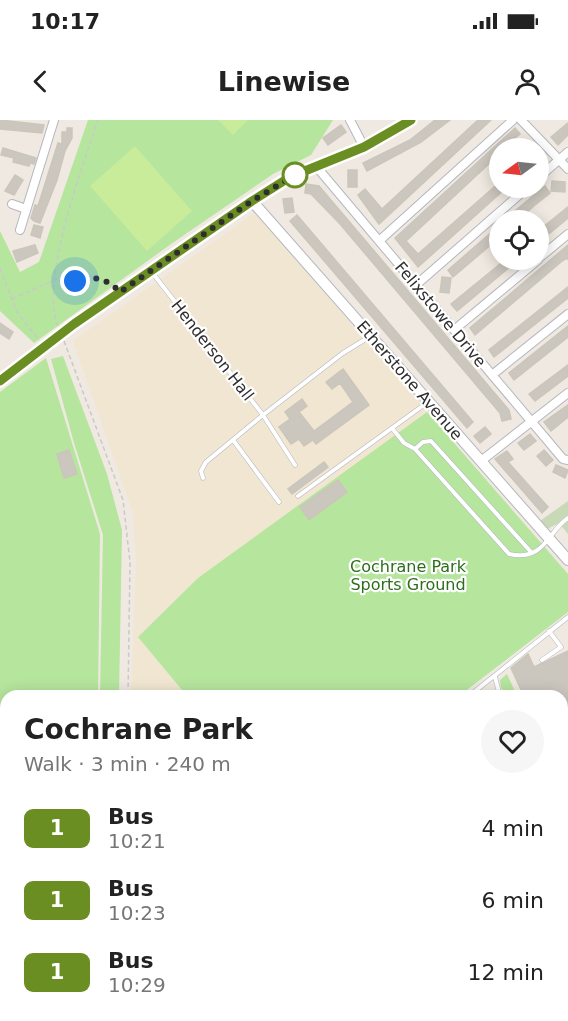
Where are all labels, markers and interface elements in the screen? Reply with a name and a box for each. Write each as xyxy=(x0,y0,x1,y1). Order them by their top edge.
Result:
text: 10:17 xyxy=(30,9,100,34)
icon: back xyxy=(24,65,57,98)
icon: person xyxy=(511,65,544,98)
text: Linewise xyxy=(218,66,350,97)
north arrow xyxy=(489,138,549,198)
map controls xyxy=(489,138,549,270)
unlabelled marker xyxy=(282,162,308,188)
button: locate xyxy=(489,210,549,270)
street label: Felixstowe Drive xyxy=(391,258,490,371)
your location xyxy=(60,266,90,296)
street label: Henderson Hall xyxy=(167,296,258,404)
street label: Etherstone Avenue xyxy=(353,317,467,444)
park label: Cochrane Park Sports Ground xyxy=(350,557,467,594)
button: heart xyxy=(481,710,544,773)
text: Cochrane Park xyxy=(24,713,253,746)
text: Walk · 3 min · 240 m xyxy=(24,752,231,776)
text: Bus xyxy=(108,804,154,829)
text: 1 xyxy=(50,816,64,840)
text: 4 min xyxy=(482,816,544,841)
text: 10:21 xyxy=(108,829,166,853)
text: Bus xyxy=(108,876,154,901)
text: 1 xyxy=(50,888,64,912)
text: 6 min xyxy=(482,888,544,913)
text: 10:23 xyxy=(108,901,166,925)
text: Bus xyxy=(108,948,154,973)
text: 1 xyxy=(50,960,64,984)
text: 12 min xyxy=(468,960,544,985)
text: 10:29 xyxy=(108,973,166,997)

